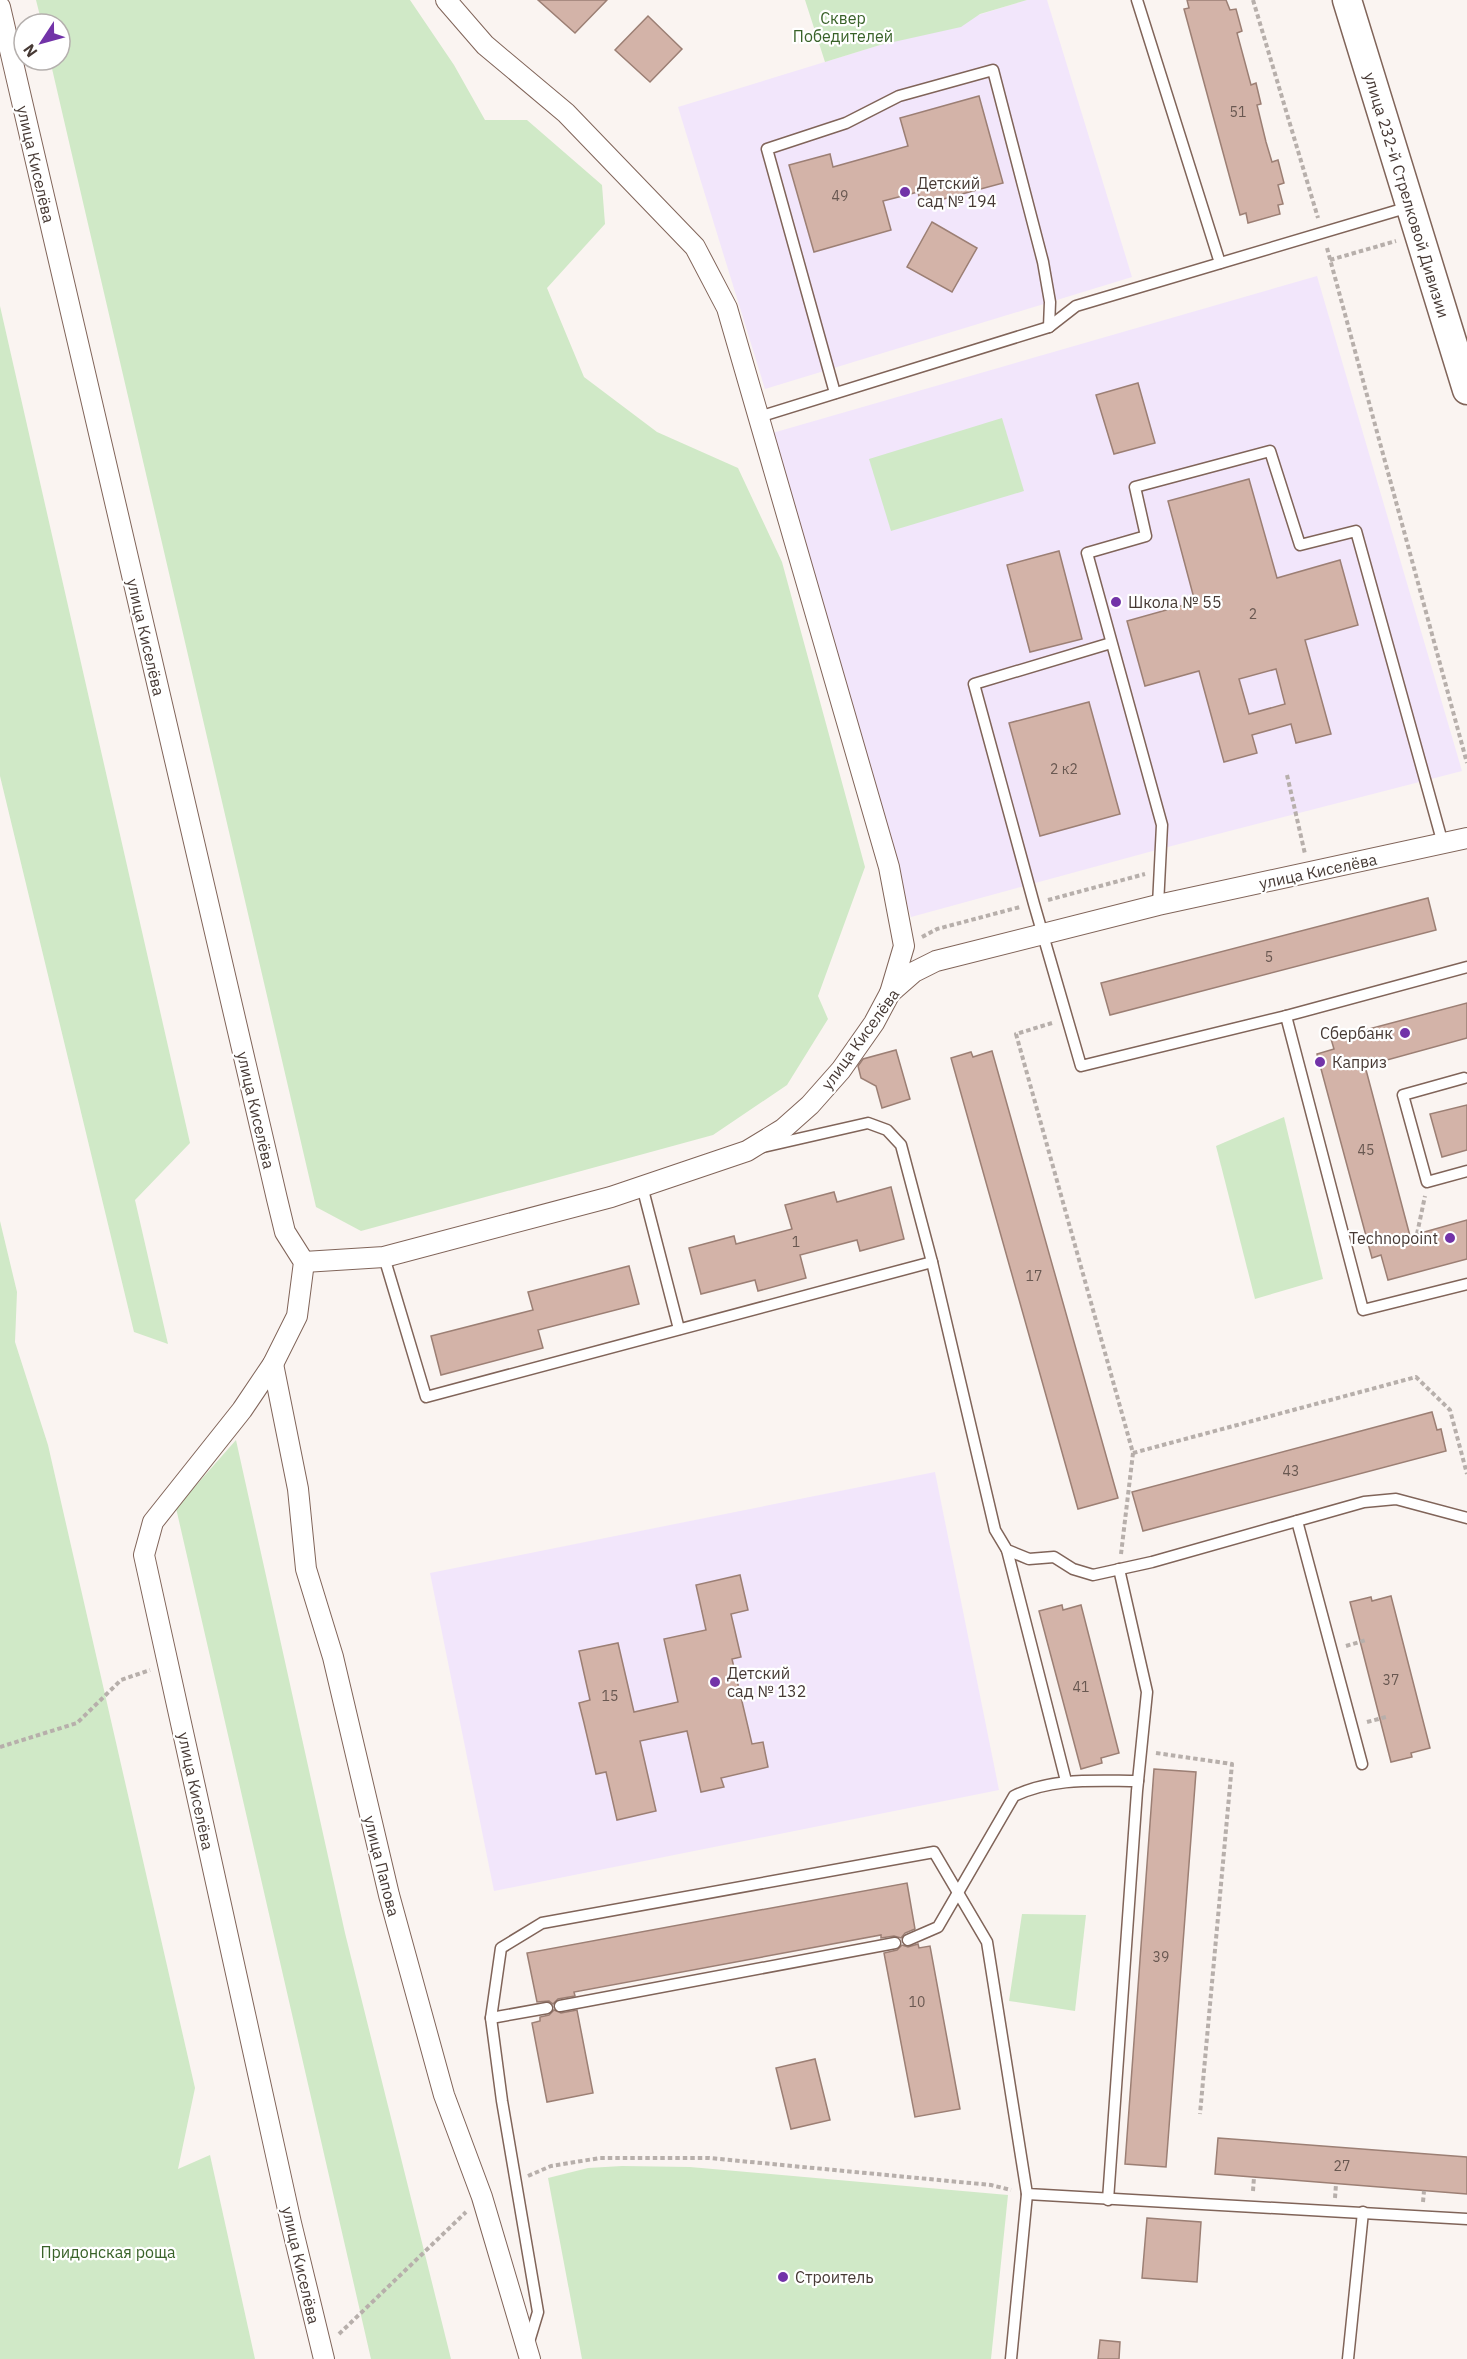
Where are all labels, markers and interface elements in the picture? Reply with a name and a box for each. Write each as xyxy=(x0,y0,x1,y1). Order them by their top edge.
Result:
park label: Сквер Победителей xyxy=(793,8,893,46)
north arrow xyxy=(12,12,72,72)
text: N xyxy=(18,40,41,61)
street label: улица 232-й Стрелковой Дивизии xyxy=(1360,70,1454,320)
street label: улица Киселёва xyxy=(13,103,59,225)
house number: 51 xyxy=(1230,103,1246,121)
place label: Детский сад № 194 xyxy=(917,173,996,211)
marker: Детский сад № 194 xyxy=(898,185,912,199)
house number: 49 xyxy=(832,187,848,205)
street label: улица Киселёва xyxy=(123,576,169,698)
place label: Школа № 55 xyxy=(1128,592,1222,612)
marker: Школа № 55 xyxy=(1109,595,1123,609)
house number: 2 xyxy=(1249,605,1257,623)
house number: 2 к2 xyxy=(1050,760,1078,778)
street label: улица Киселёва xyxy=(1257,849,1379,893)
house number: 5 xyxy=(1265,948,1273,966)
street label: улица Киселёва xyxy=(817,984,904,1093)
place label: Сбербанк xyxy=(1320,1023,1393,1043)
marker: Сбербанк xyxy=(1398,1026,1412,1040)
street label: улица Киселёва xyxy=(233,1049,279,1171)
place label: Каприз xyxy=(1332,1052,1387,1072)
marker: Каприз xyxy=(1313,1055,1327,1069)
house number: 45 xyxy=(1358,1141,1374,1159)
place label: Technopoint xyxy=(1349,1228,1438,1248)
marker: Technopoint xyxy=(1443,1231,1457,1245)
house number: 1 xyxy=(792,1233,800,1251)
house number: 17 xyxy=(1026,1267,1042,1285)
house number: 43 xyxy=(1283,1462,1299,1480)
place label: Детский сад № 132 xyxy=(727,1663,806,1701)
house number: 37 xyxy=(1383,1671,1399,1689)
marker: Детский сад № 132 xyxy=(708,1675,722,1689)
house number: 41 xyxy=(1073,1678,1089,1696)
house number: 15 xyxy=(602,1687,618,1705)
street label: улица Киселёва xyxy=(174,1730,218,1852)
street label: улица Папова xyxy=(360,1813,404,1919)
house number: 39 xyxy=(1153,1948,1169,1966)
house number: 10 xyxy=(909,1993,925,2011)
house number: 27 xyxy=(1334,2157,1350,2175)
street label: улица Киселёва xyxy=(278,2204,324,2326)
park label: Придонская роща xyxy=(40,2242,176,2262)
place label: Строитель xyxy=(795,2267,874,2287)
marker: Строитель xyxy=(776,2270,790,2284)

